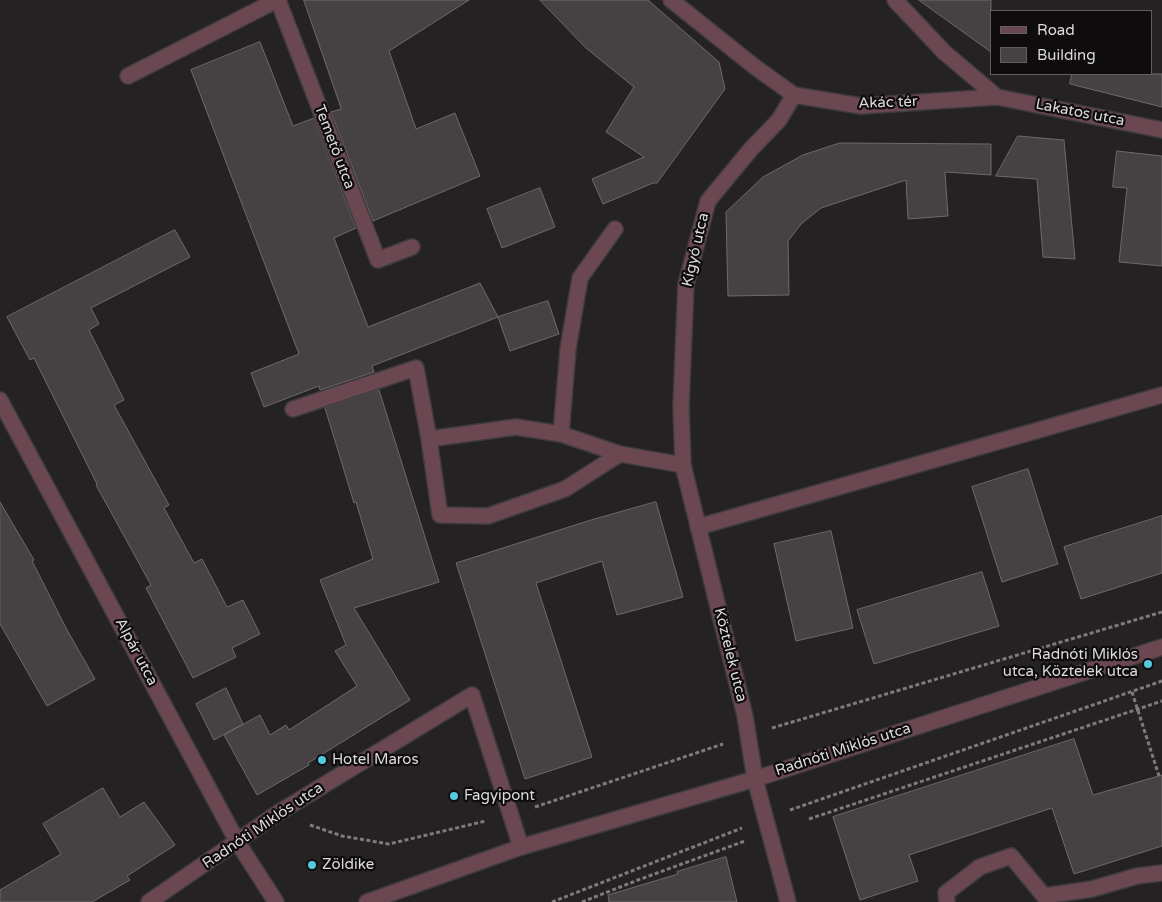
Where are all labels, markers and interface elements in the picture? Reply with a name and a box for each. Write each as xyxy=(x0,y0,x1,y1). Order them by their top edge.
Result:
legend xyxy=(990,10,1152,75)
text: Road xyxy=(1037,21,1075,39)
text: Building xyxy=(1037,46,1096,64)
street label: Akác tér xyxy=(858,93,918,113)
street label: Lakatos utca xyxy=(1034,96,1126,130)
street label: Temető utca xyxy=(310,102,358,192)
street label: Kígyó utca xyxy=(679,211,713,289)
street label: Köztelek utca xyxy=(710,606,750,704)
street label: Alpár utca xyxy=(111,615,161,689)
place label: Radnóti Miklós utca, Köztelek utca xyxy=(1003,646,1138,681)
marker: Radnóti Miklós utca, Köztelek utca xyxy=(1142,658,1154,670)
street label: Radnóti Miklós utca xyxy=(773,720,913,780)
place label: Hotel Maros xyxy=(332,751,419,769)
marker: Hotel Maros xyxy=(316,754,328,766)
street label: Radnóti Miklós utca xyxy=(199,779,327,873)
place label: Fagyipont xyxy=(464,787,535,805)
marker: Fagyipont xyxy=(448,790,460,802)
place label: Zöldike xyxy=(322,856,374,874)
marker: Zöldike xyxy=(306,859,318,871)

